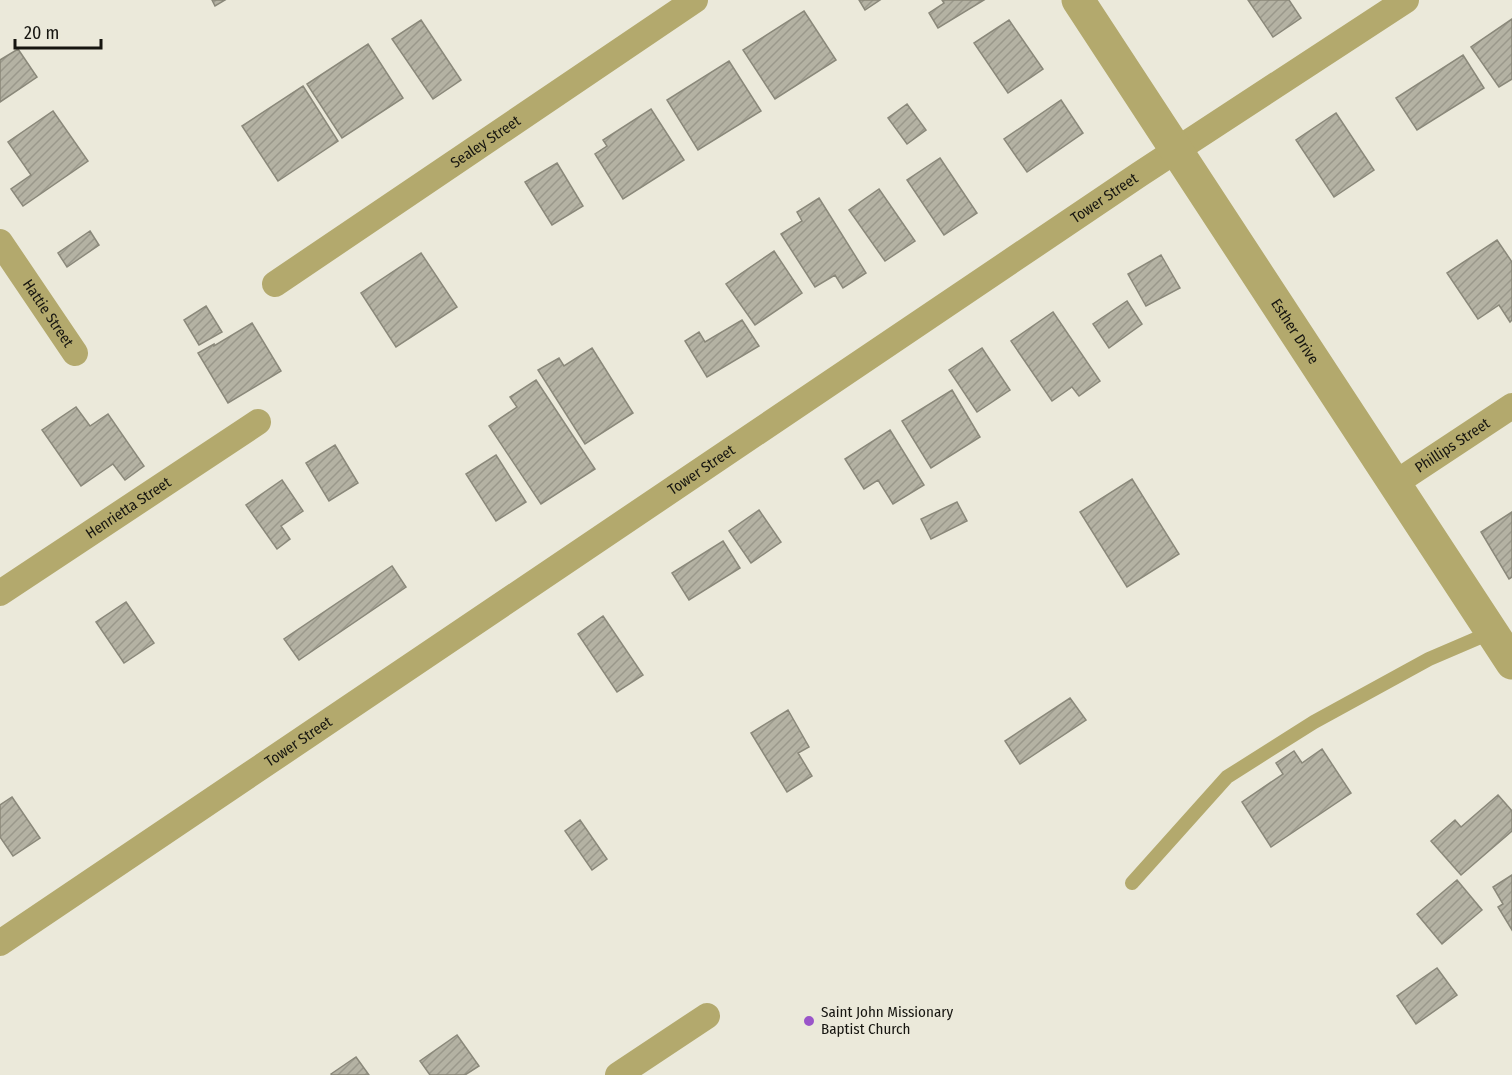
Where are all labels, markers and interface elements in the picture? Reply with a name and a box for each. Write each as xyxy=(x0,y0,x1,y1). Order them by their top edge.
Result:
scale bar xyxy=(15,12,100,50)
text: 20 m xyxy=(24,22,59,44)
street label: Sealey Street xyxy=(447,112,524,172)
street label: Tower Street xyxy=(1067,169,1141,227)
street label: Hattie Street xyxy=(19,276,77,351)
street label: Esther Drive xyxy=(1267,295,1323,367)
street label: Phillips Street xyxy=(1412,414,1493,477)
street label: Tower Street xyxy=(664,441,738,499)
street label: Henrietta Street xyxy=(82,473,174,543)
street label: Tower Street xyxy=(262,713,335,771)
place label: Saint John Missionary Baptist Church xyxy=(821,1003,953,1038)
marker: Saint John Missionary Baptist Church xyxy=(802,1014,816,1028)

